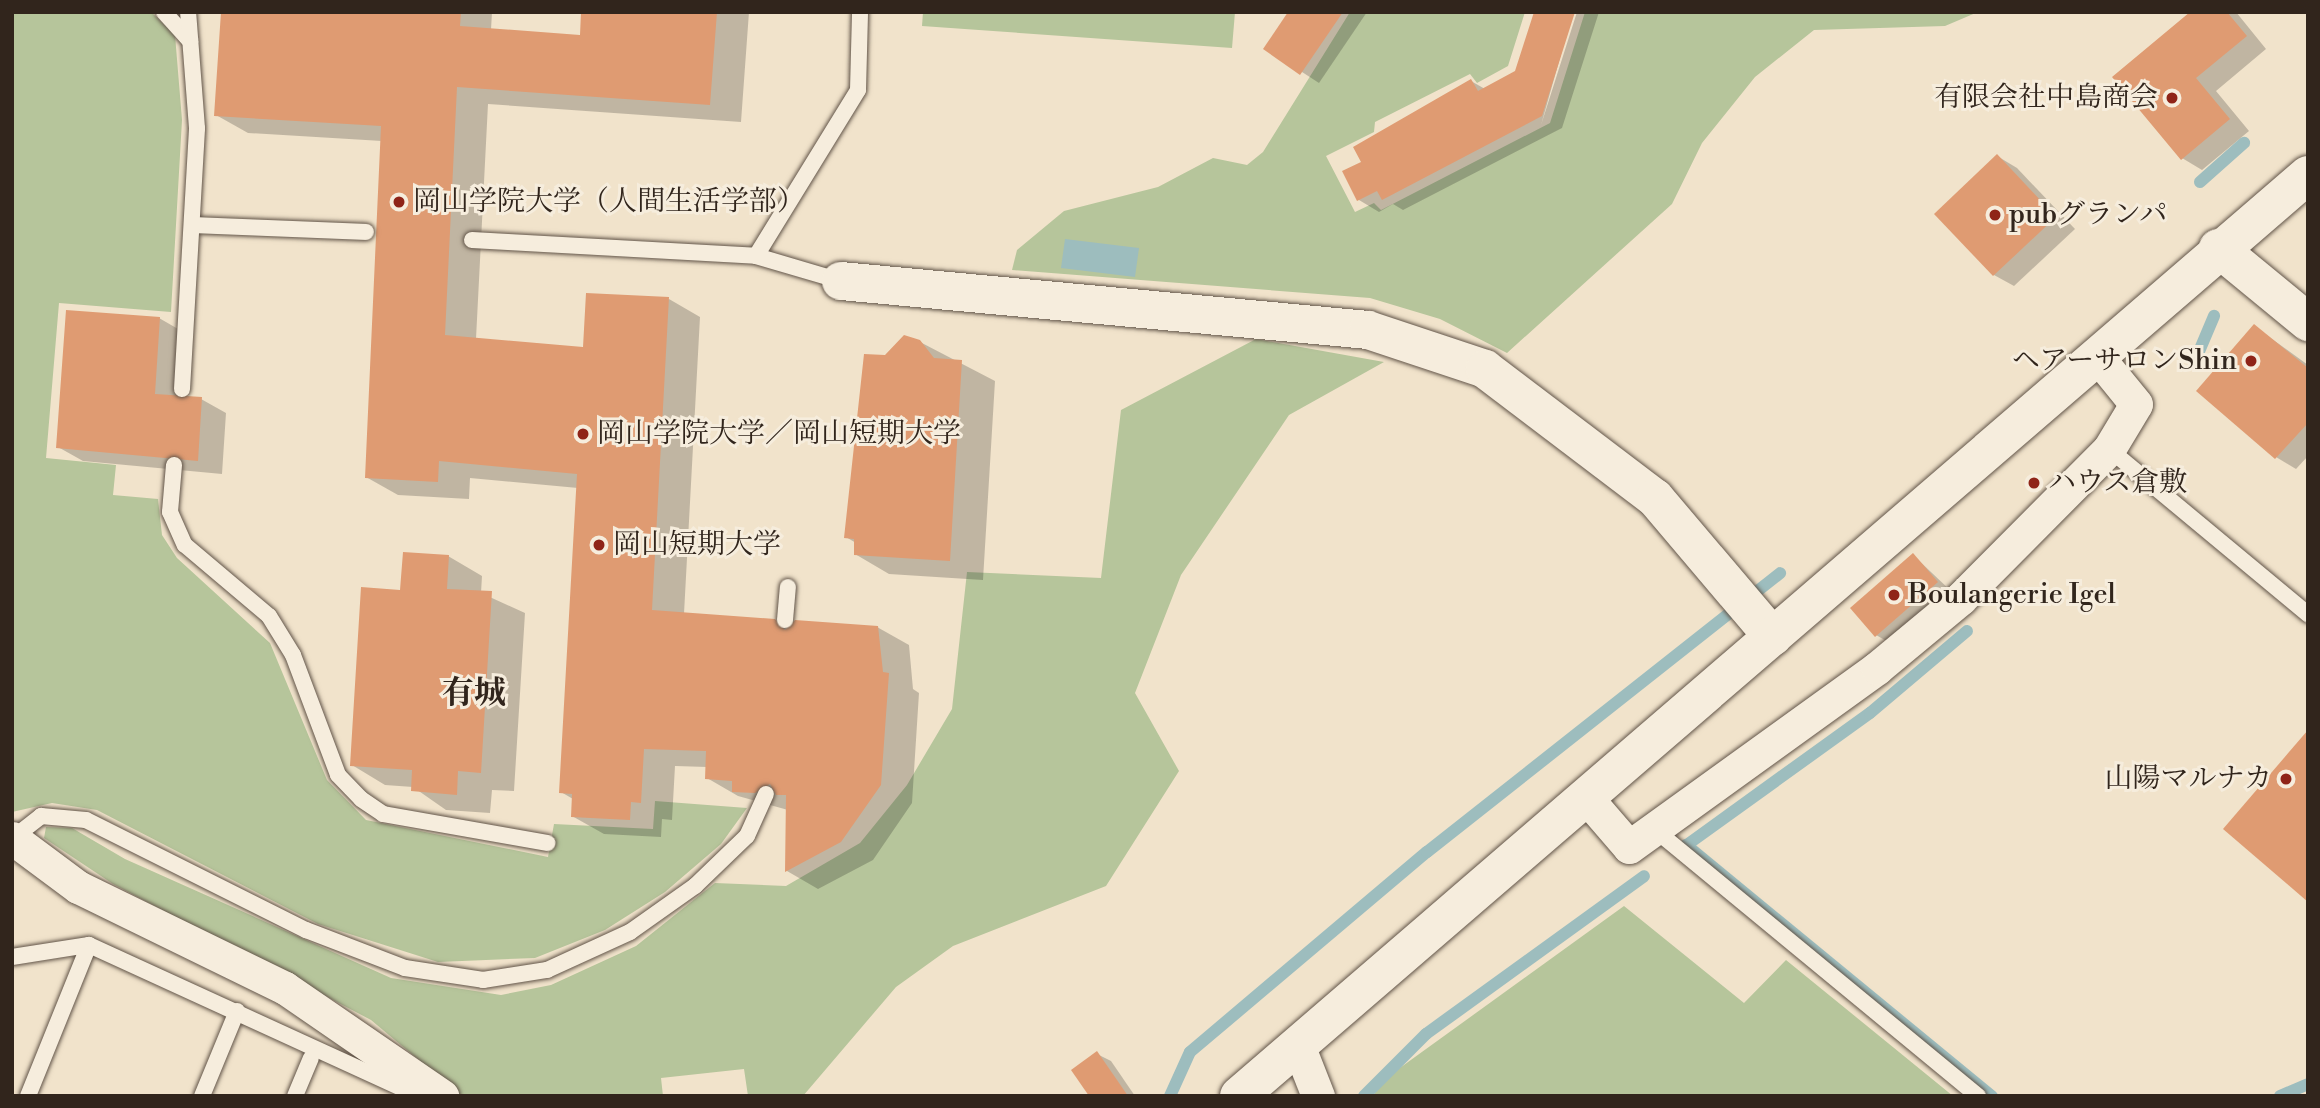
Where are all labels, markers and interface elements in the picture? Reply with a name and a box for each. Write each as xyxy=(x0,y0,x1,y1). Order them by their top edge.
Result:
place label: 有限会社中島商会 xyxy=(1934,81,2158,115)
marker: 有限会社中島商会 xyxy=(2164,90,2180,106)
place label: 岡山学院大学（人間生活学部） xyxy=(413,185,805,219)
marker: 岡山学院大学（人間生活学部） xyxy=(391,194,407,210)
place label: pubグランパ xyxy=(2009,198,2169,232)
marker: pubグランパ xyxy=(1987,207,2003,223)
place label: ヘアーサロンShin xyxy=(2011,344,2237,378)
marker: ヘアーサロンShin xyxy=(2243,353,2259,369)
place label: 岡山学院大学／岡山短期大学 xyxy=(597,417,961,451)
marker: 岡山学院大学／岡山短期大学 xyxy=(575,426,591,442)
place label: ハウス倉敷 xyxy=(2048,466,2188,500)
marker: ハウス倉敷 xyxy=(2026,475,2042,491)
place label: 岡山短期大学 xyxy=(613,528,781,562)
marker: 岡山短期大学 xyxy=(591,537,607,553)
place label: Boulangerie Igel xyxy=(1908,578,2116,612)
marker: Boulangerie Igel xyxy=(1886,587,1902,603)
district label: 有城 xyxy=(442,674,506,712)
place label: 山陽マルナカ xyxy=(2104,762,2272,796)
marker: 山陽マルナカ xyxy=(2278,771,2294,787)

